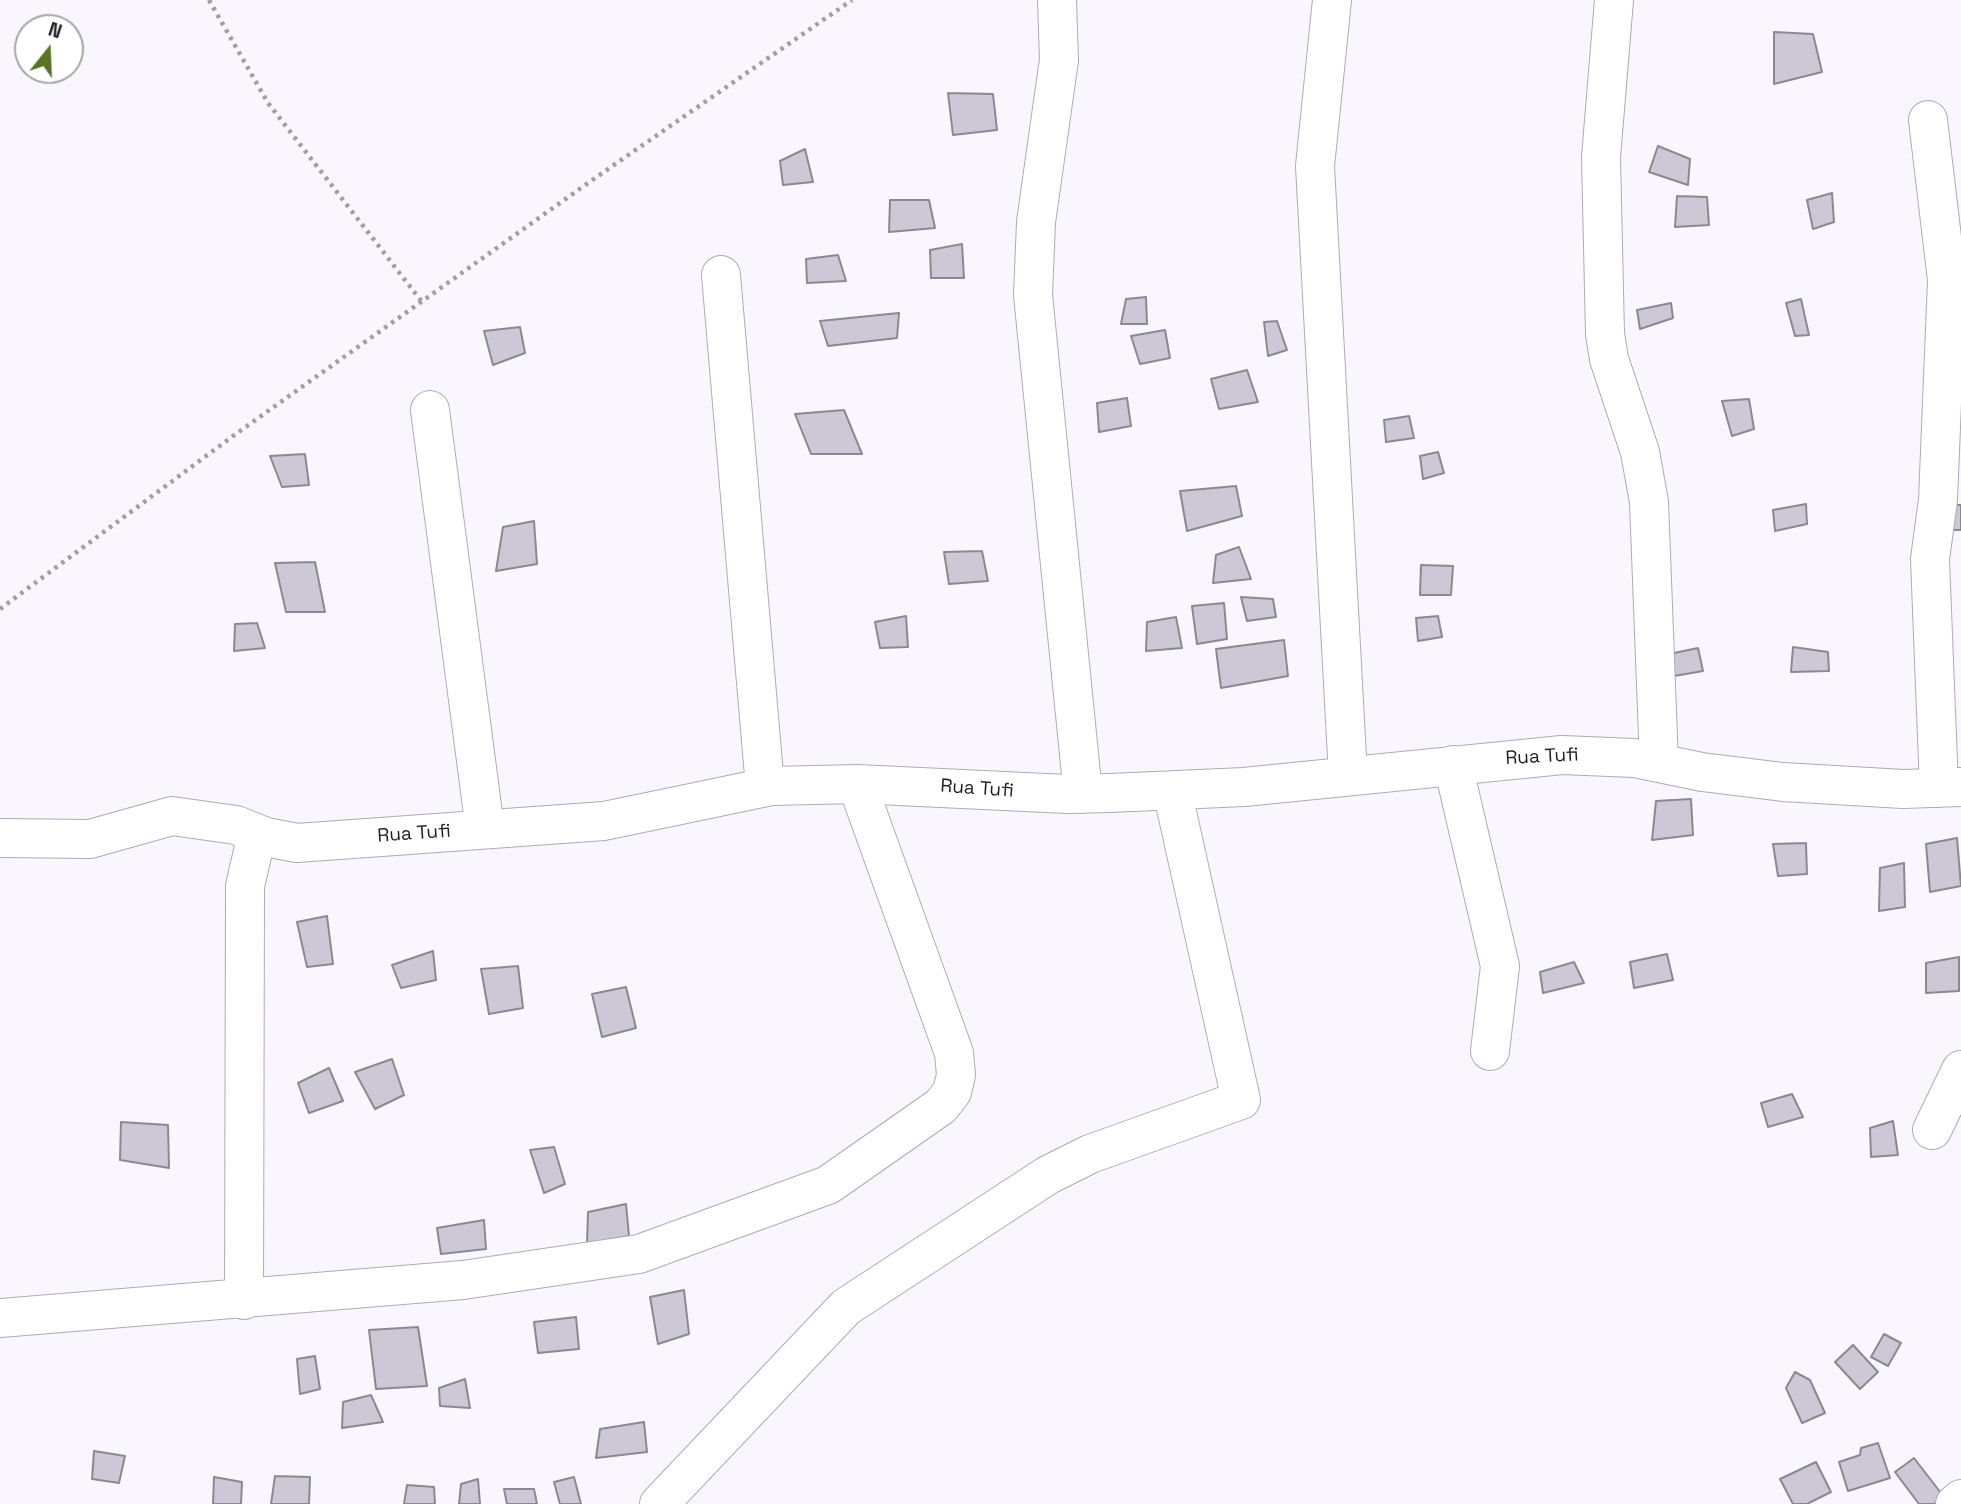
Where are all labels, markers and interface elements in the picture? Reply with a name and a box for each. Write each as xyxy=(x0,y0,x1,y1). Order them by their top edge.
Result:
north arrow xyxy=(14,14,84,84)
text: N xyxy=(45,17,65,44)
street label: Rua Tufi xyxy=(1505,744,1579,770)
street label: Rua Tufi xyxy=(940,775,1014,803)
street label: Rua Tufi xyxy=(377,820,451,848)

